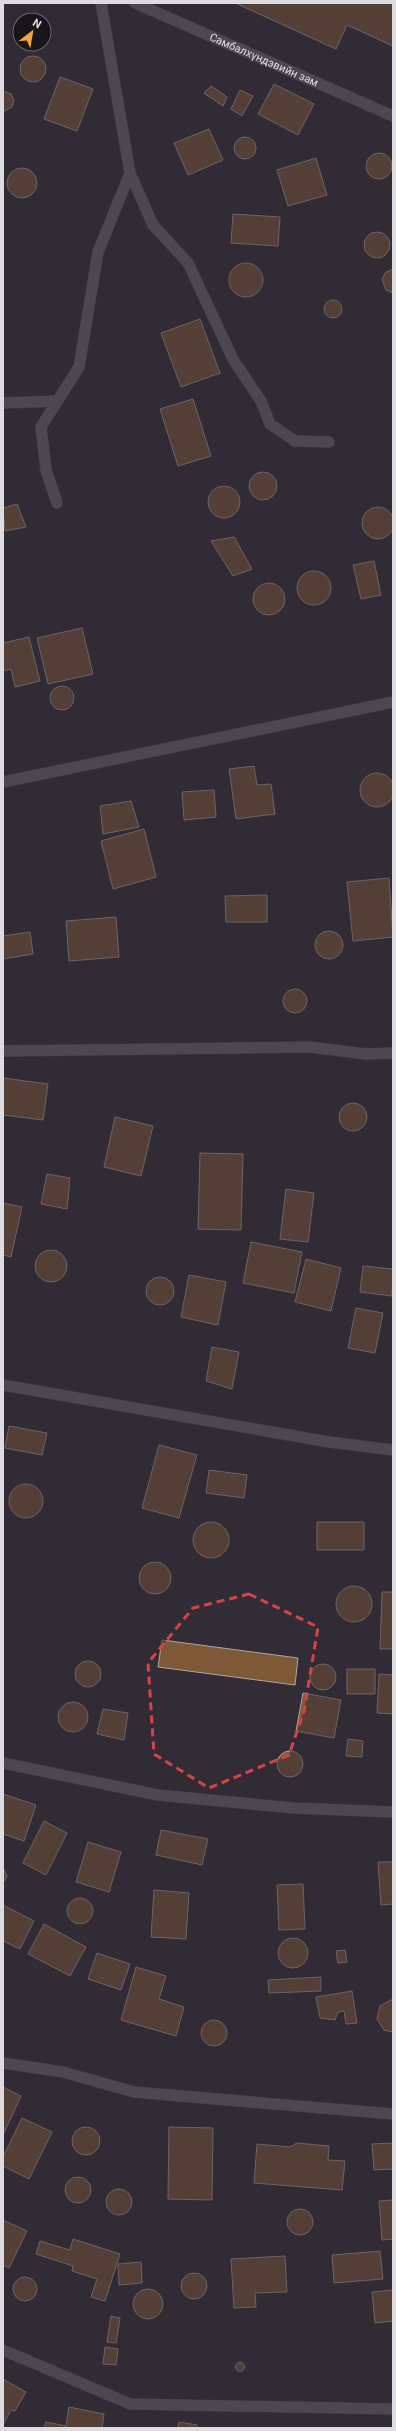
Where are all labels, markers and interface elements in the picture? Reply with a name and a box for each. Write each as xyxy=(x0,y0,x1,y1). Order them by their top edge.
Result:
north arrow xyxy=(12,12,52,52)
text: N xyxy=(30,16,44,32)
street label: Самбалхүндэвийн зам xyxy=(208,30,320,90)

